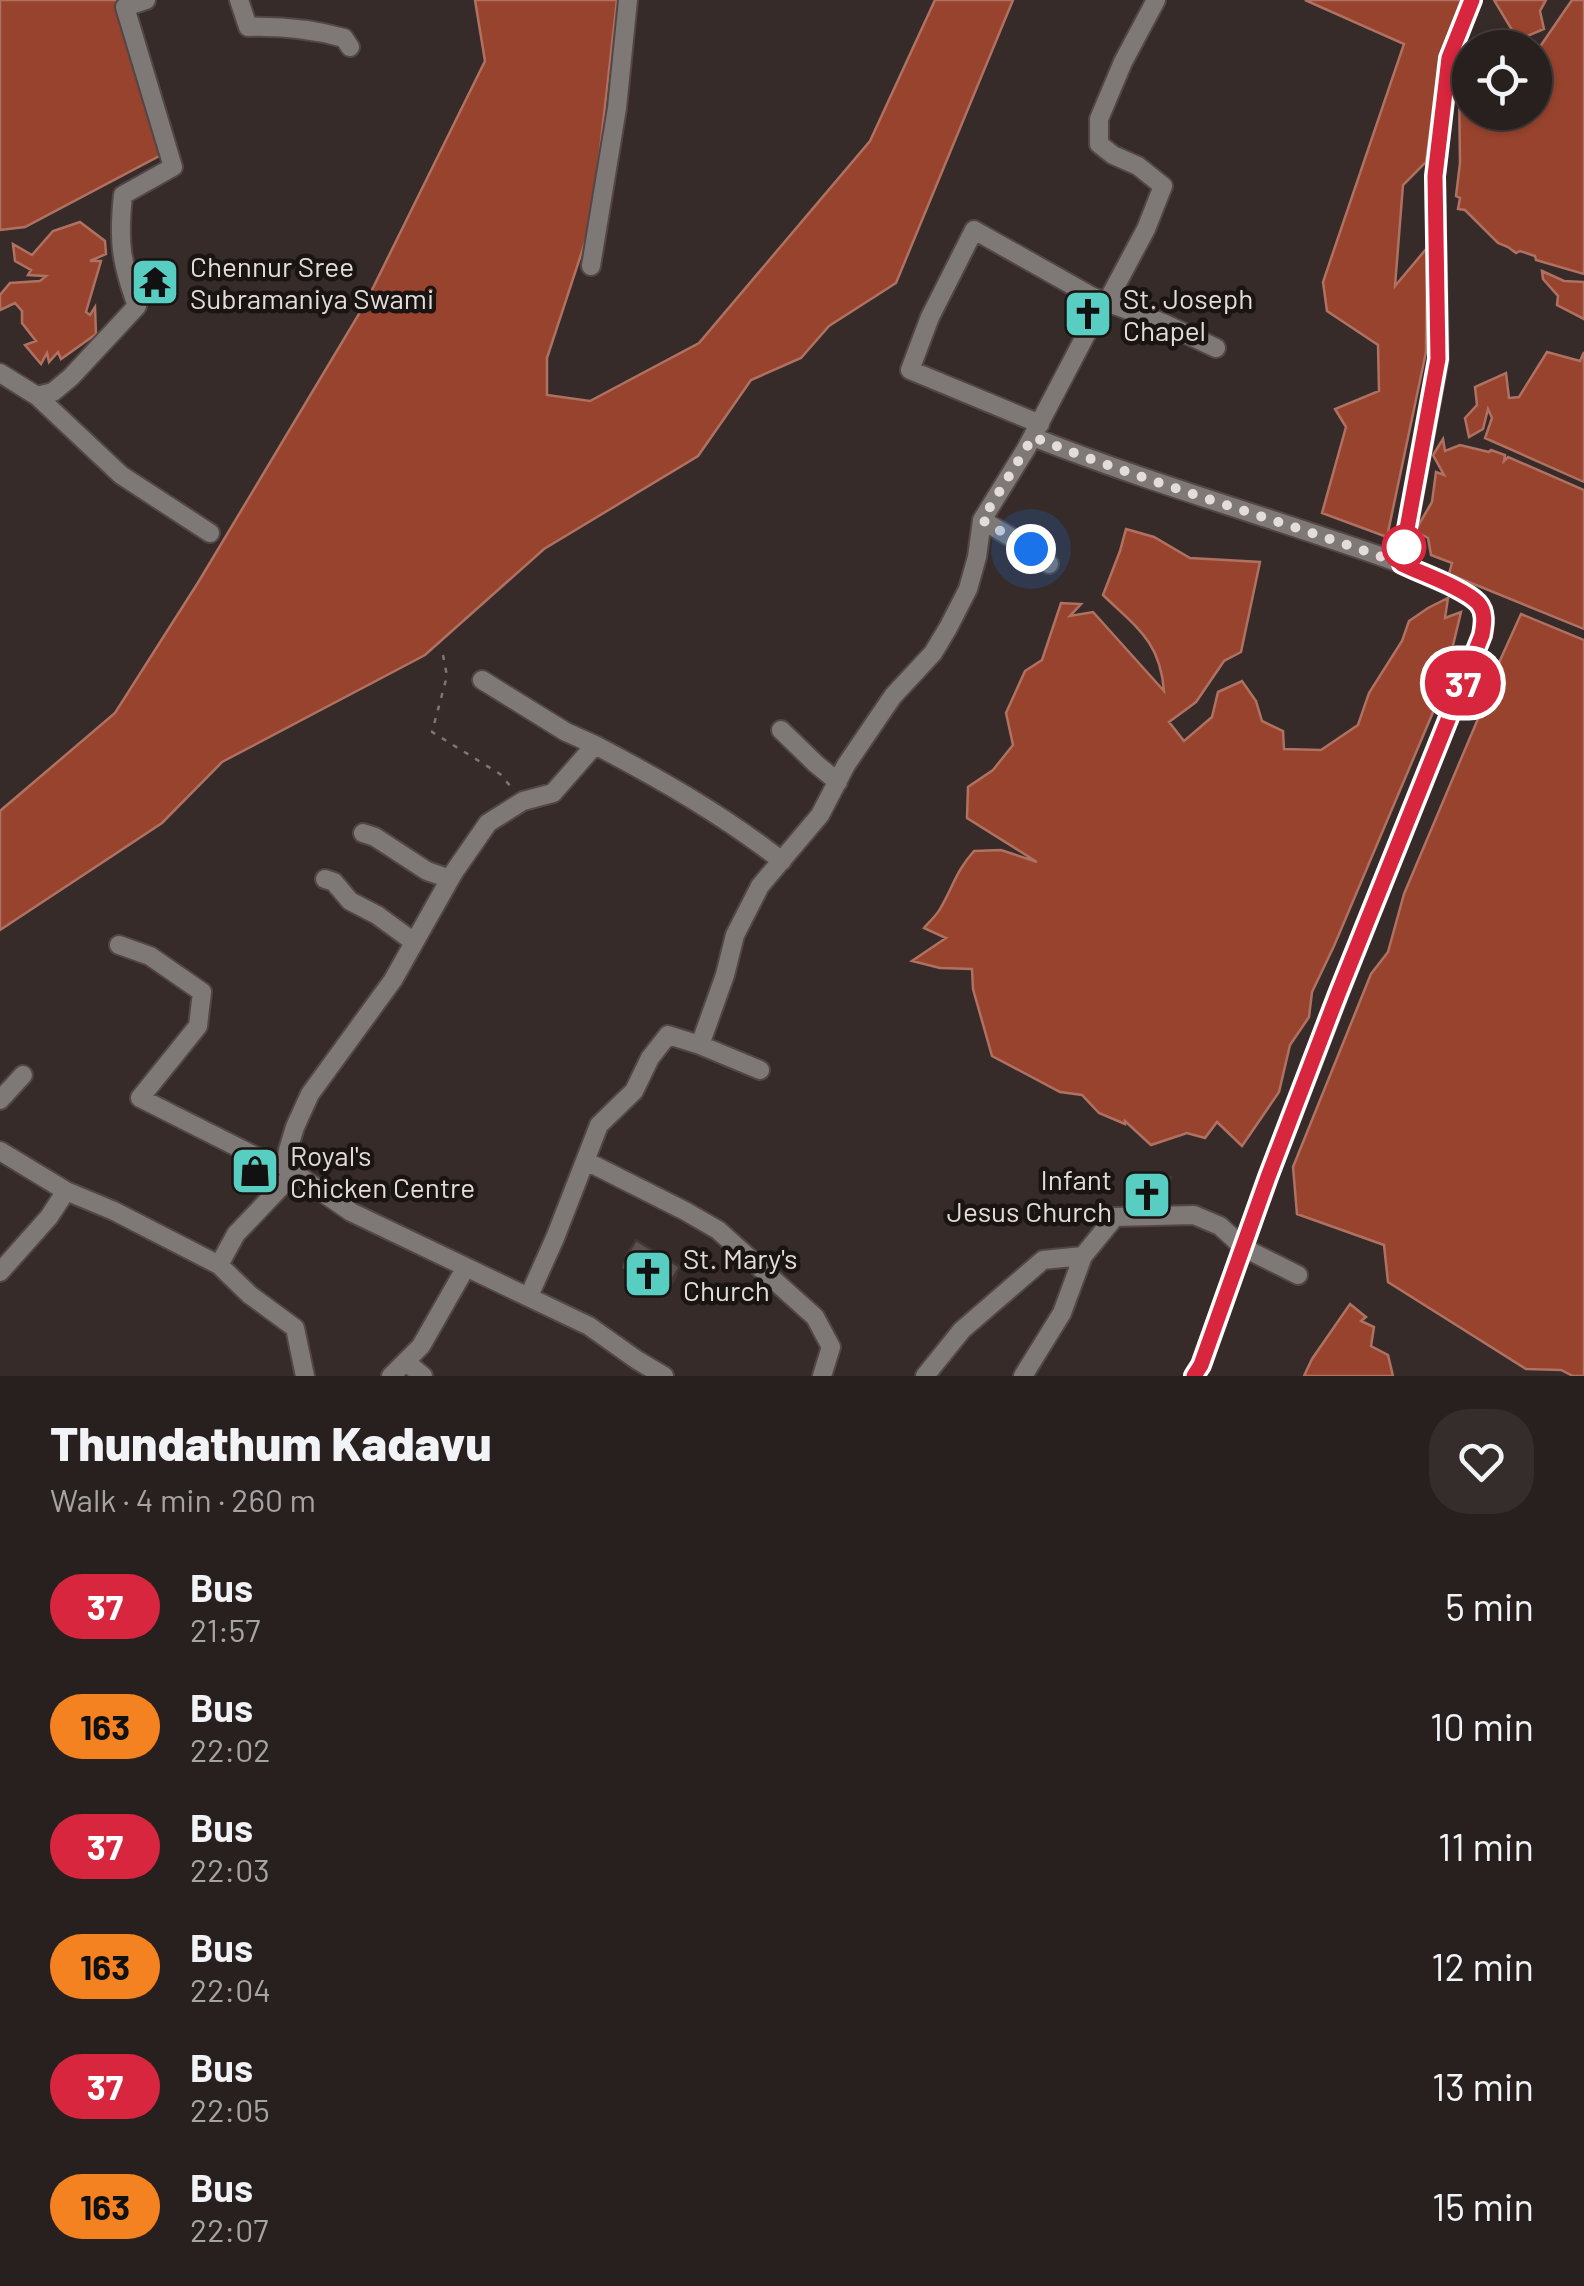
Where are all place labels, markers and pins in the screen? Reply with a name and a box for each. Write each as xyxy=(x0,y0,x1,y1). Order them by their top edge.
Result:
place label: Chennur Sree Subramaniya Swami xyxy=(190,249,434,315)
temple icon: Chennur Sree Subramaniya Swami xyxy=(129,256,181,308)
place label: St. Joseph Chapel xyxy=(1123,281,1253,347)
church icon: St. Joseph Chapel xyxy=(1062,288,1114,340)
unlabelled marker xyxy=(1383,526,1425,568)
place label: Royal's Chicken Centre xyxy=(290,1138,475,1204)
shop icon: Royal's Chicken Centre xyxy=(229,1145,281,1197)
place label: Infant Jesus Church xyxy=(947,1162,1112,1228)
church icon: Infant Jesus Church xyxy=(1121,1169,1173,1221)
place label: St. Mary's Church xyxy=(683,1241,798,1307)
church icon: St. Mary's Church xyxy=(622,1248,674,1300)

